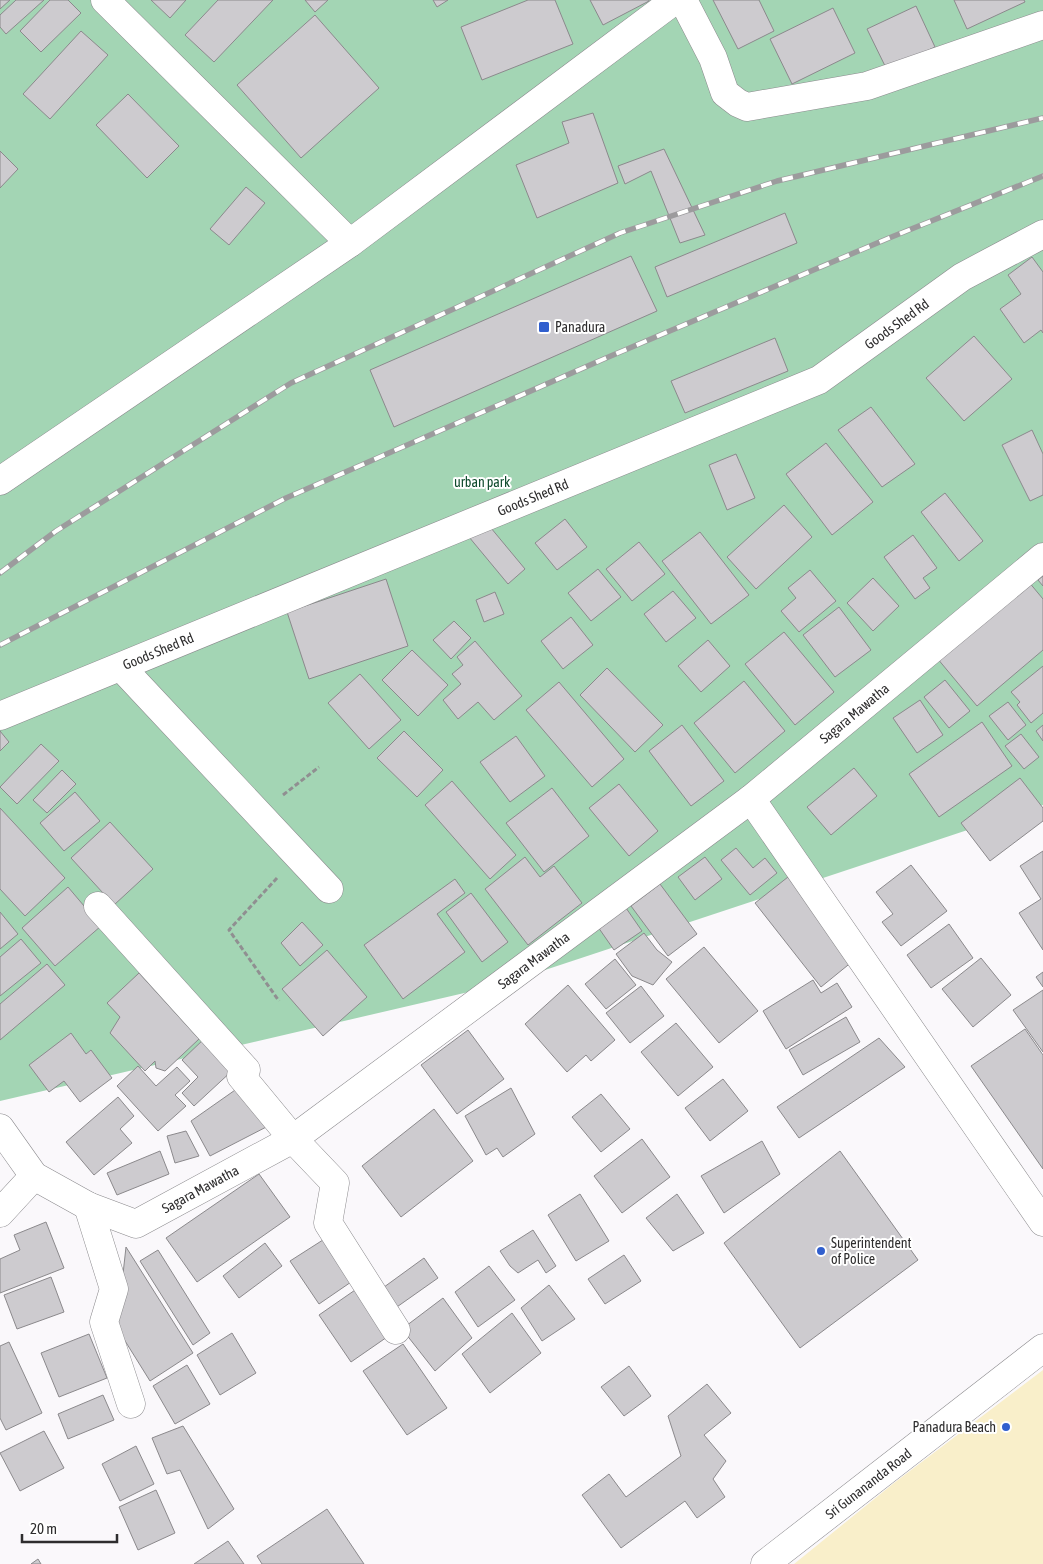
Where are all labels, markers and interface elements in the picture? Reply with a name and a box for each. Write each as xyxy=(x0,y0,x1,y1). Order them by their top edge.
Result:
street label: Goods Shed Rd xyxy=(861,296,932,353)
place label: Panadura xyxy=(555,319,605,335)
marker: Panadura xyxy=(537,320,551,334)
park label: urban park xyxy=(454,474,510,490)
street label: Goods Shed Rd xyxy=(495,476,571,519)
street label: Goods Shed Rd xyxy=(120,629,196,673)
street label: Sagara Mawatha xyxy=(817,680,892,747)
street label: Sagara Mawatha xyxy=(495,929,572,992)
street label: Sagara Mawatha xyxy=(159,1162,241,1216)
place label: Superintendent of Police xyxy=(831,1235,912,1267)
marker: Superintendent of Police xyxy=(815,1245,827,1257)
place label: Panadura Beach xyxy=(912,1419,996,1435)
marker: Panadura Beach xyxy=(1000,1421,1012,1433)
street label: Sri Gunananda Road xyxy=(822,1445,915,1522)
scale bar xyxy=(22,1512,118,1544)
text: 20 m xyxy=(30,1520,57,1537)

